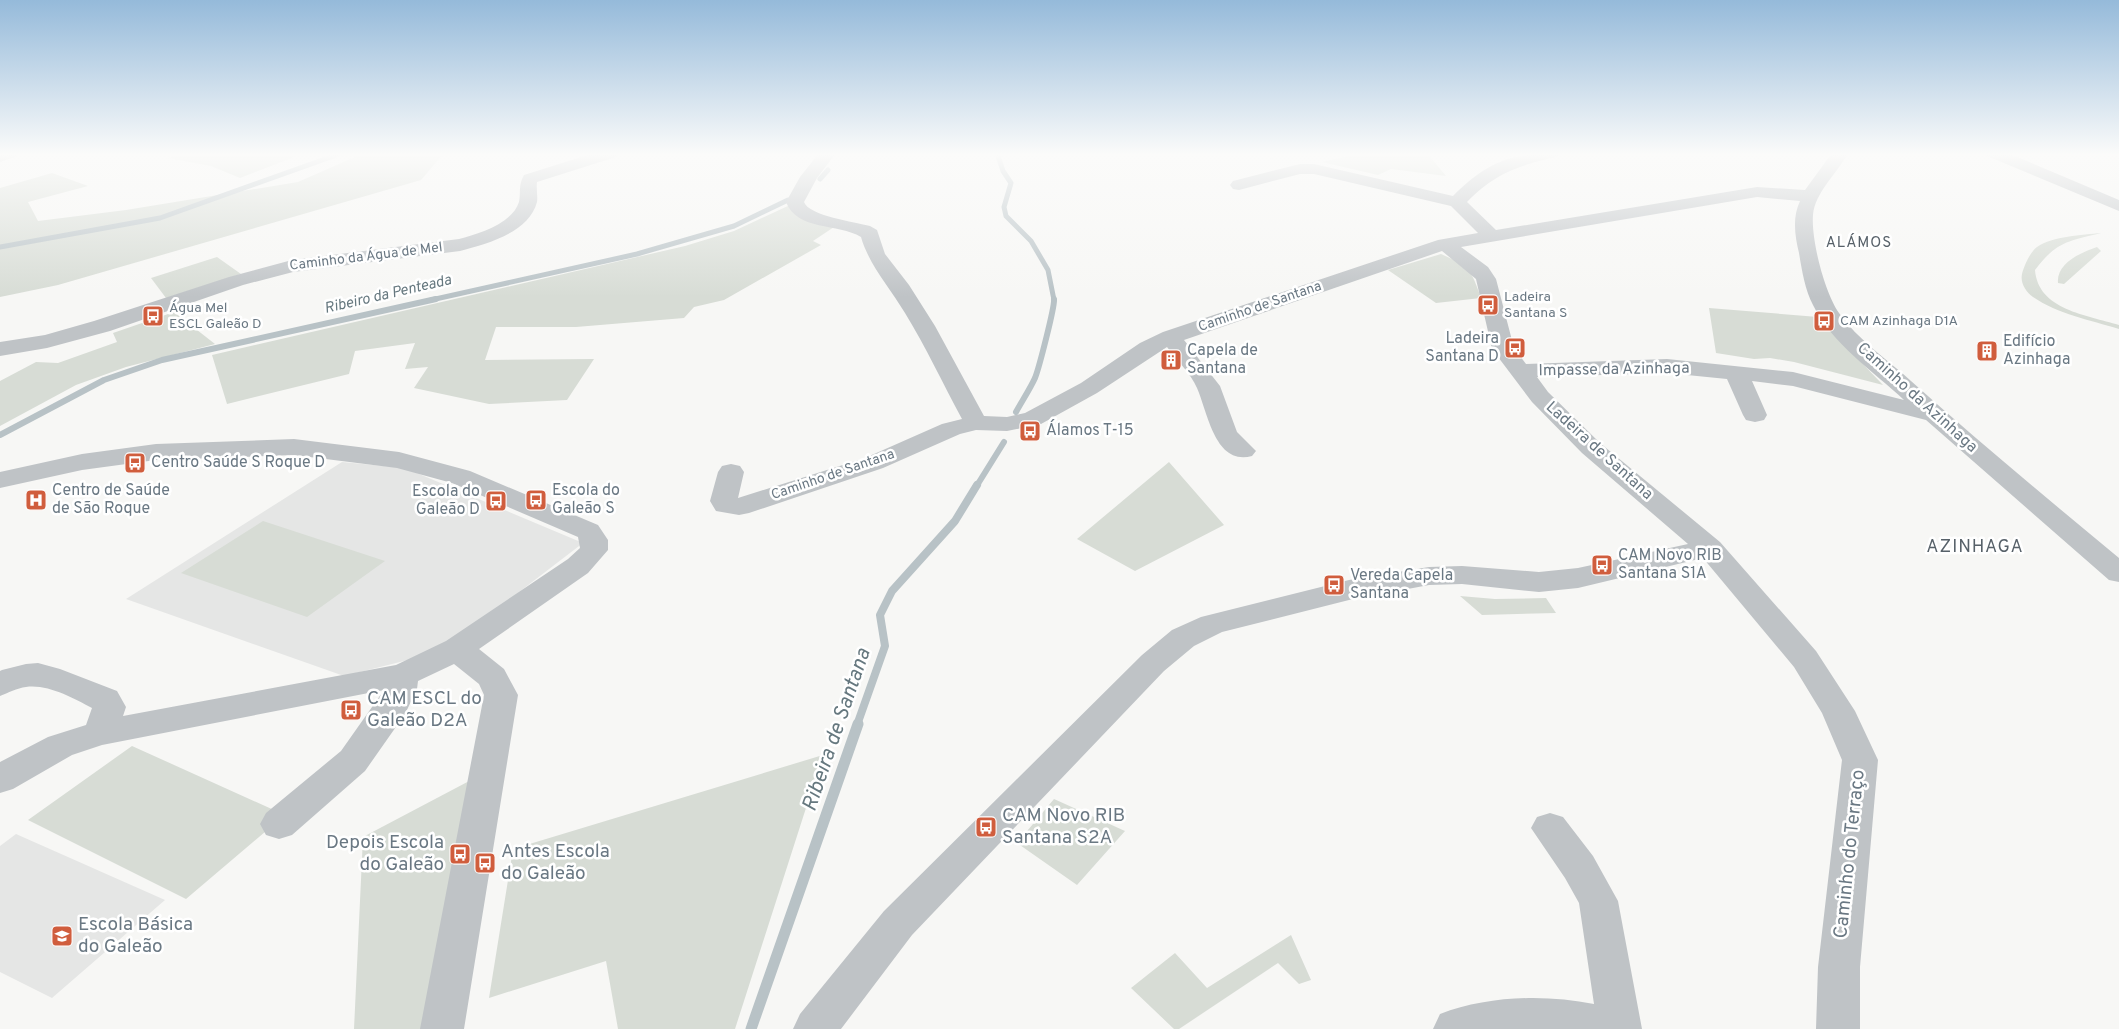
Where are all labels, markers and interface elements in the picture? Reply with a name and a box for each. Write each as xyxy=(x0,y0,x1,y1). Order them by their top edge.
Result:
district label: ALÁMOS xyxy=(1826,233,1892,253)
street label: Caminho da Água de Mel xyxy=(288,238,444,275)
water label: Ribeiro da Penteada xyxy=(323,271,454,319)
street label: Caminho de Santana xyxy=(1196,278,1324,336)
place label: Ladeira Santana S xyxy=(1504,289,1567,322)
bus stop icon: Ladeira Santana S xyxy=(1476,293,1500,317)
place label: Água Mel ESCL Galeão D xyxy=(169,299,262,333)
bus stop icon: Água Mel ESCL Galeão D xyxy=(141,304,165,328)
bus stop icon: CAM Azinhaga D1A xyxy=(1812,309,1836,333)
place label: CAM Azinhaga D1A xyxy=(1840,313,1958,330)
place label: Ladeira Santana D xyxy=(1425,329,1499,367)
place label: Edifício Azinhaga xyxy=(2003,332,2070,370)
bus stop icon: Ladeira Santana D xyxy=(1503,336,1527,360)
street label: Caminho da Azinhaga xyxy=(1853,339,1981,457)
building icon: Edifício Azinhaga xyxy=(1975,339,1999,363)
place label: Capela de Santana xyxy=(1187,341,1258,379)
building icon: Capela de Santana xyxy=(1159,348,1183,372)
street label: Impasse da Azinhaga xyxy=(1538,359,1690,381)
street label: Ladeira de Santana xyxy=(1541,397,1657,505)
bus stop icon: Álamos T-15 xyxy=(1018,419,1042,443)
place label: Álamos T-15 xyxy=(1046,419,1134,441)
street label: Caminho de Santana xyxy=(769,446,897,504)
bus stop icon: Centro Saúde S Roque D xyxy=(123,451,147,475)
place label: Centro Saúde S Roque D xyxy=(151,453,325,473)
place label: Centro de Saúde de São Roque xyxy=(52,481,170,519)
place label: Escola do Galeão S xyxy=(552,481,620,519)
place label: Escola do Galeão D xyxy=(412,482,480,520)
hospital icon: Centro de Saúde de São Roque xyxy=(24,488,48,512)
bus stop icon: Escola do Galeão S xyxy=(524,488,548,512)
bus stop icon: Escola do Galeão D xyxy=(484,489,508,513)
district label: AZINHAGA xyxy=(1926,536,2024,559)
place label: CAM Novo RIB Santana S1A xyxy=(1618,546,1722,584)
bus stop icon: CAM Novo RIB Santana S1A xyxy=(1590,553,1614,577)
place label: Vereda Capela Santana xyxy=(1350,566,1453,604)
bus stop icon: Vereda Capela Santana xyxy=(1322,573,1346,597)
water label: Ribeira de Santana xyxy=(796,645,878,815)
place label: CAM ESCL do Galeão D2A xyxy=(367,687,482,733)
bus stop icon: CAM ESCL do Galeão D2A xyxy=(339,698,363,722)
street label: Caminho do Terraço xyxy=(1829,768,1871,940)
place label: CAM Novo RIB Santana S2A xyxy=(1002,804,1125,850)
bus stop icon: CAM Novo RIB Santana S2A xyxy=(974,815,998,839)
place label: Depois Escola do Galeão xyxy=(326,831,444,877)
place label: Antes Escola do Galeão xyxy=(501,840,610,886)
bus stop icon: Depois Escola do Galeão xyxy=(448,842,472,866)
bus stop icon: Antes Escola do Galeão xyxy=(473,851,497,875)
place label: Escola Básica do Galeão xyxy=(78,913,193,959)
school or university icon: Escola Básica do Galeão xyxy=(50,924,74,948)

